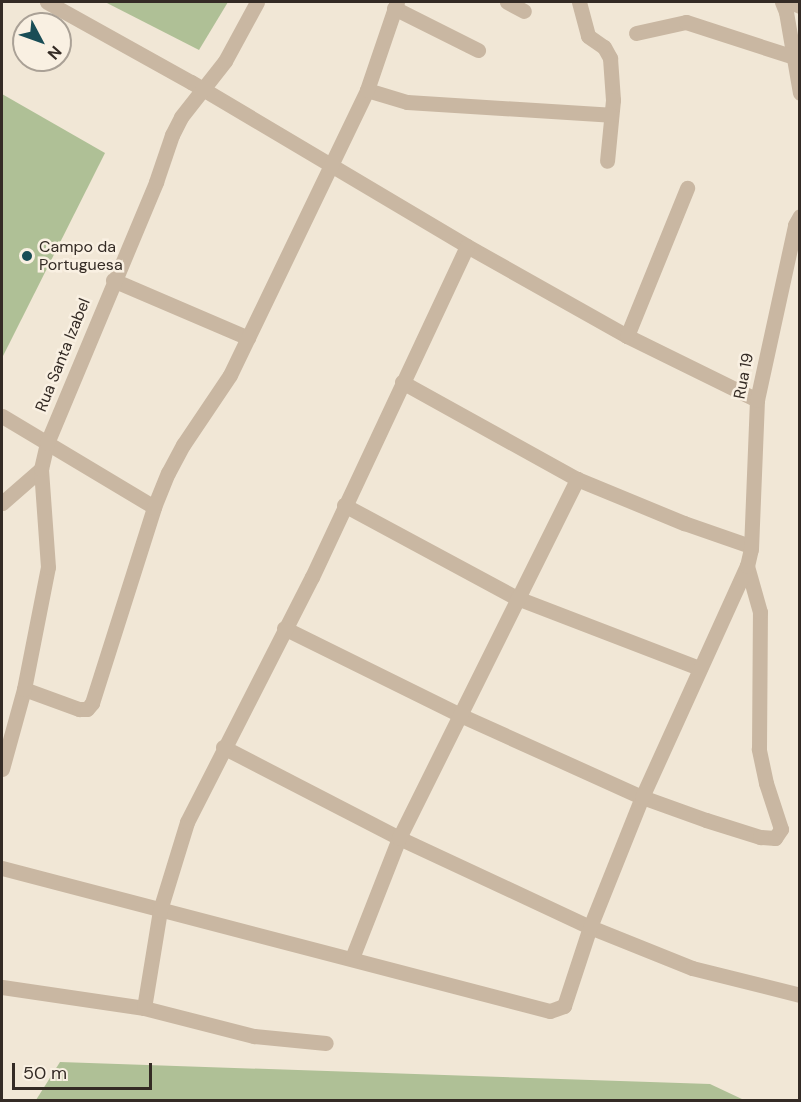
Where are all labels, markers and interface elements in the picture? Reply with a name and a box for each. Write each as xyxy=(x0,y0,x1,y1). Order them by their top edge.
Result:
north arrow xyxy=(12,12,72,72)
text: N xyxy=(43,42,66,64)
place label: Campo da Portuguesa xyxy=(39,237,123,275)
marker: Campo da Portuguesa xyxy=(20,249,34,263)
street label: Rua Santa Izabel xyxy=(32,296,94,414)
street label: Rua 19 xyxy=(730,351,758,401)
scale bar xyxy=(15,1051,154,1089)
text: 50 m xyxy=(23,1061,67,1085)

